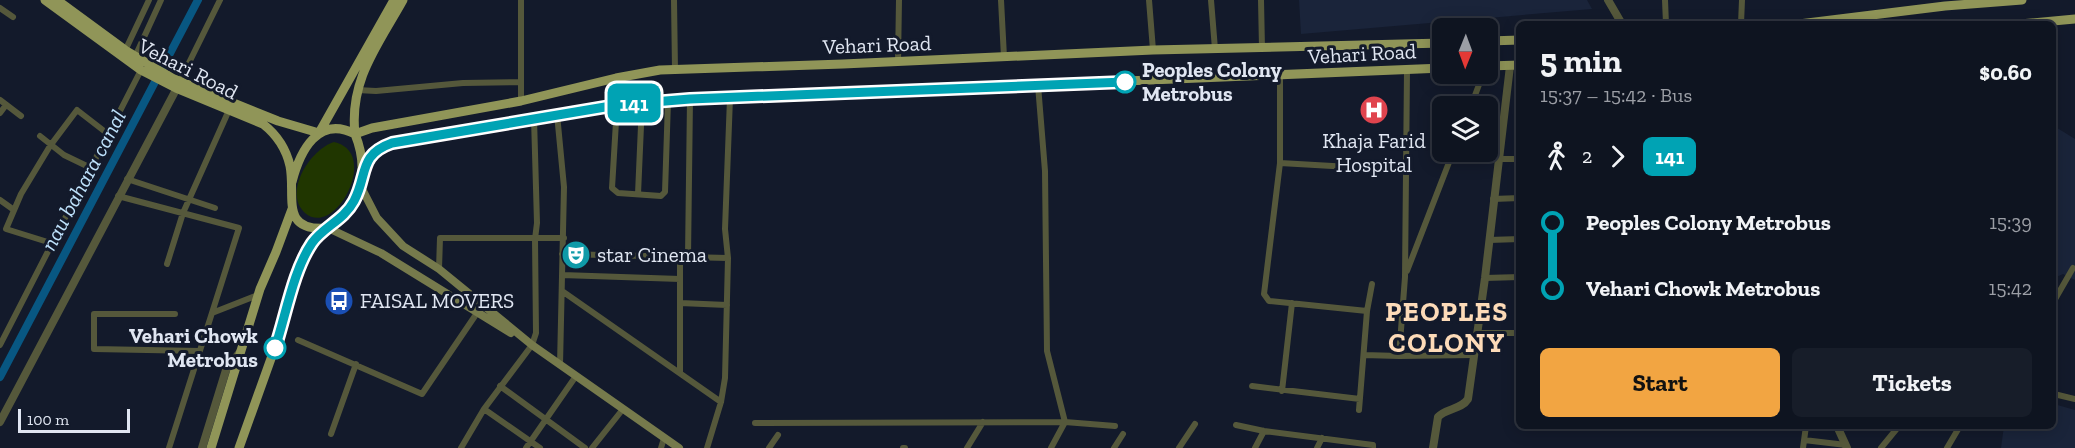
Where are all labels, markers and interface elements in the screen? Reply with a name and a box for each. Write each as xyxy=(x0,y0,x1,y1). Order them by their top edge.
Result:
north arrow xyxy=(1432,18,1498,84)
map controls xyxy=(1432,18,1498,162)
street label: Vehari Road xyxy=(821,30,932,59)
street label: Vehari Road xyxy=(133,32,243,105)
street label: Vehari Road xyxy=(1306,38,1417,69)
text: 5 min xyxy=(1540,41,1622,80)
place label: Peoples Colony Metrobus xyxy=(1142,57,1282,106)
text: $0.60 xyxy=(1979,59,2032,86)
marker: Peoples Colony Metrobus xyxy=(1114,71,1136,93)
text: 15:37 – 15:42 · Bus xyxy=(1540,83,1692,107)
line badge: 141 xyxy=(600,84,668,122)
text: 141 xyxy=(620,91,648,116)
hospital icon: Khaja Farid Hospital xyxy=(1358,94,1390,126)
button: layers xyxy=(1432,96,1498,162)
water label: nau bahara canal xyxy=(35,105,132,255)
place label: Khaja Farid Hospital xyxy=(1322,128,1426,177)
icon: walk xyxy=(1540,140,1573,173)
icon: forward xyxy=(1601,140,1634,173)
text: 2 xyxy=(1582,144,1592,168)
text: 141 xyxy=(1655,144,1684,169)
text: Peoples Colony Metrobus xyxy=(1586,209,1831,236)
text: 15:39 xyxy=(1989,210,2032,234)
theatre icon: star Cinema xyxy=(560,239,592,271)
place label: star Cinema xyxy=(597,242,707,267)
text: Vehari Chowk Metrobus xyxy=(1586,275,1820,302)
text: 15:42 xyxy=(1989,276,2032,300)
bus stop icon: FAISAL MOVERS xyxy=(323,285,355,317)
place label: FAISAL MOVERS xyxy=(360,288,514,313)
district label: PEOPLES COLONY xyxy=(1385,296,1509,359)
place label: Vehari Chowk Metrobus xyxy=(129,323,258,372)
marker: Vehari Chowk Metrobus xyxy=(264,337,286,359)
button: Start xyxy=(1540,348,1780,417)
button: Tickets xyxy=(1792,348,2032,417)
scale bar xyxy=(18,406,130,434)
text: 100 m xyxy=(27,410,69,429)

